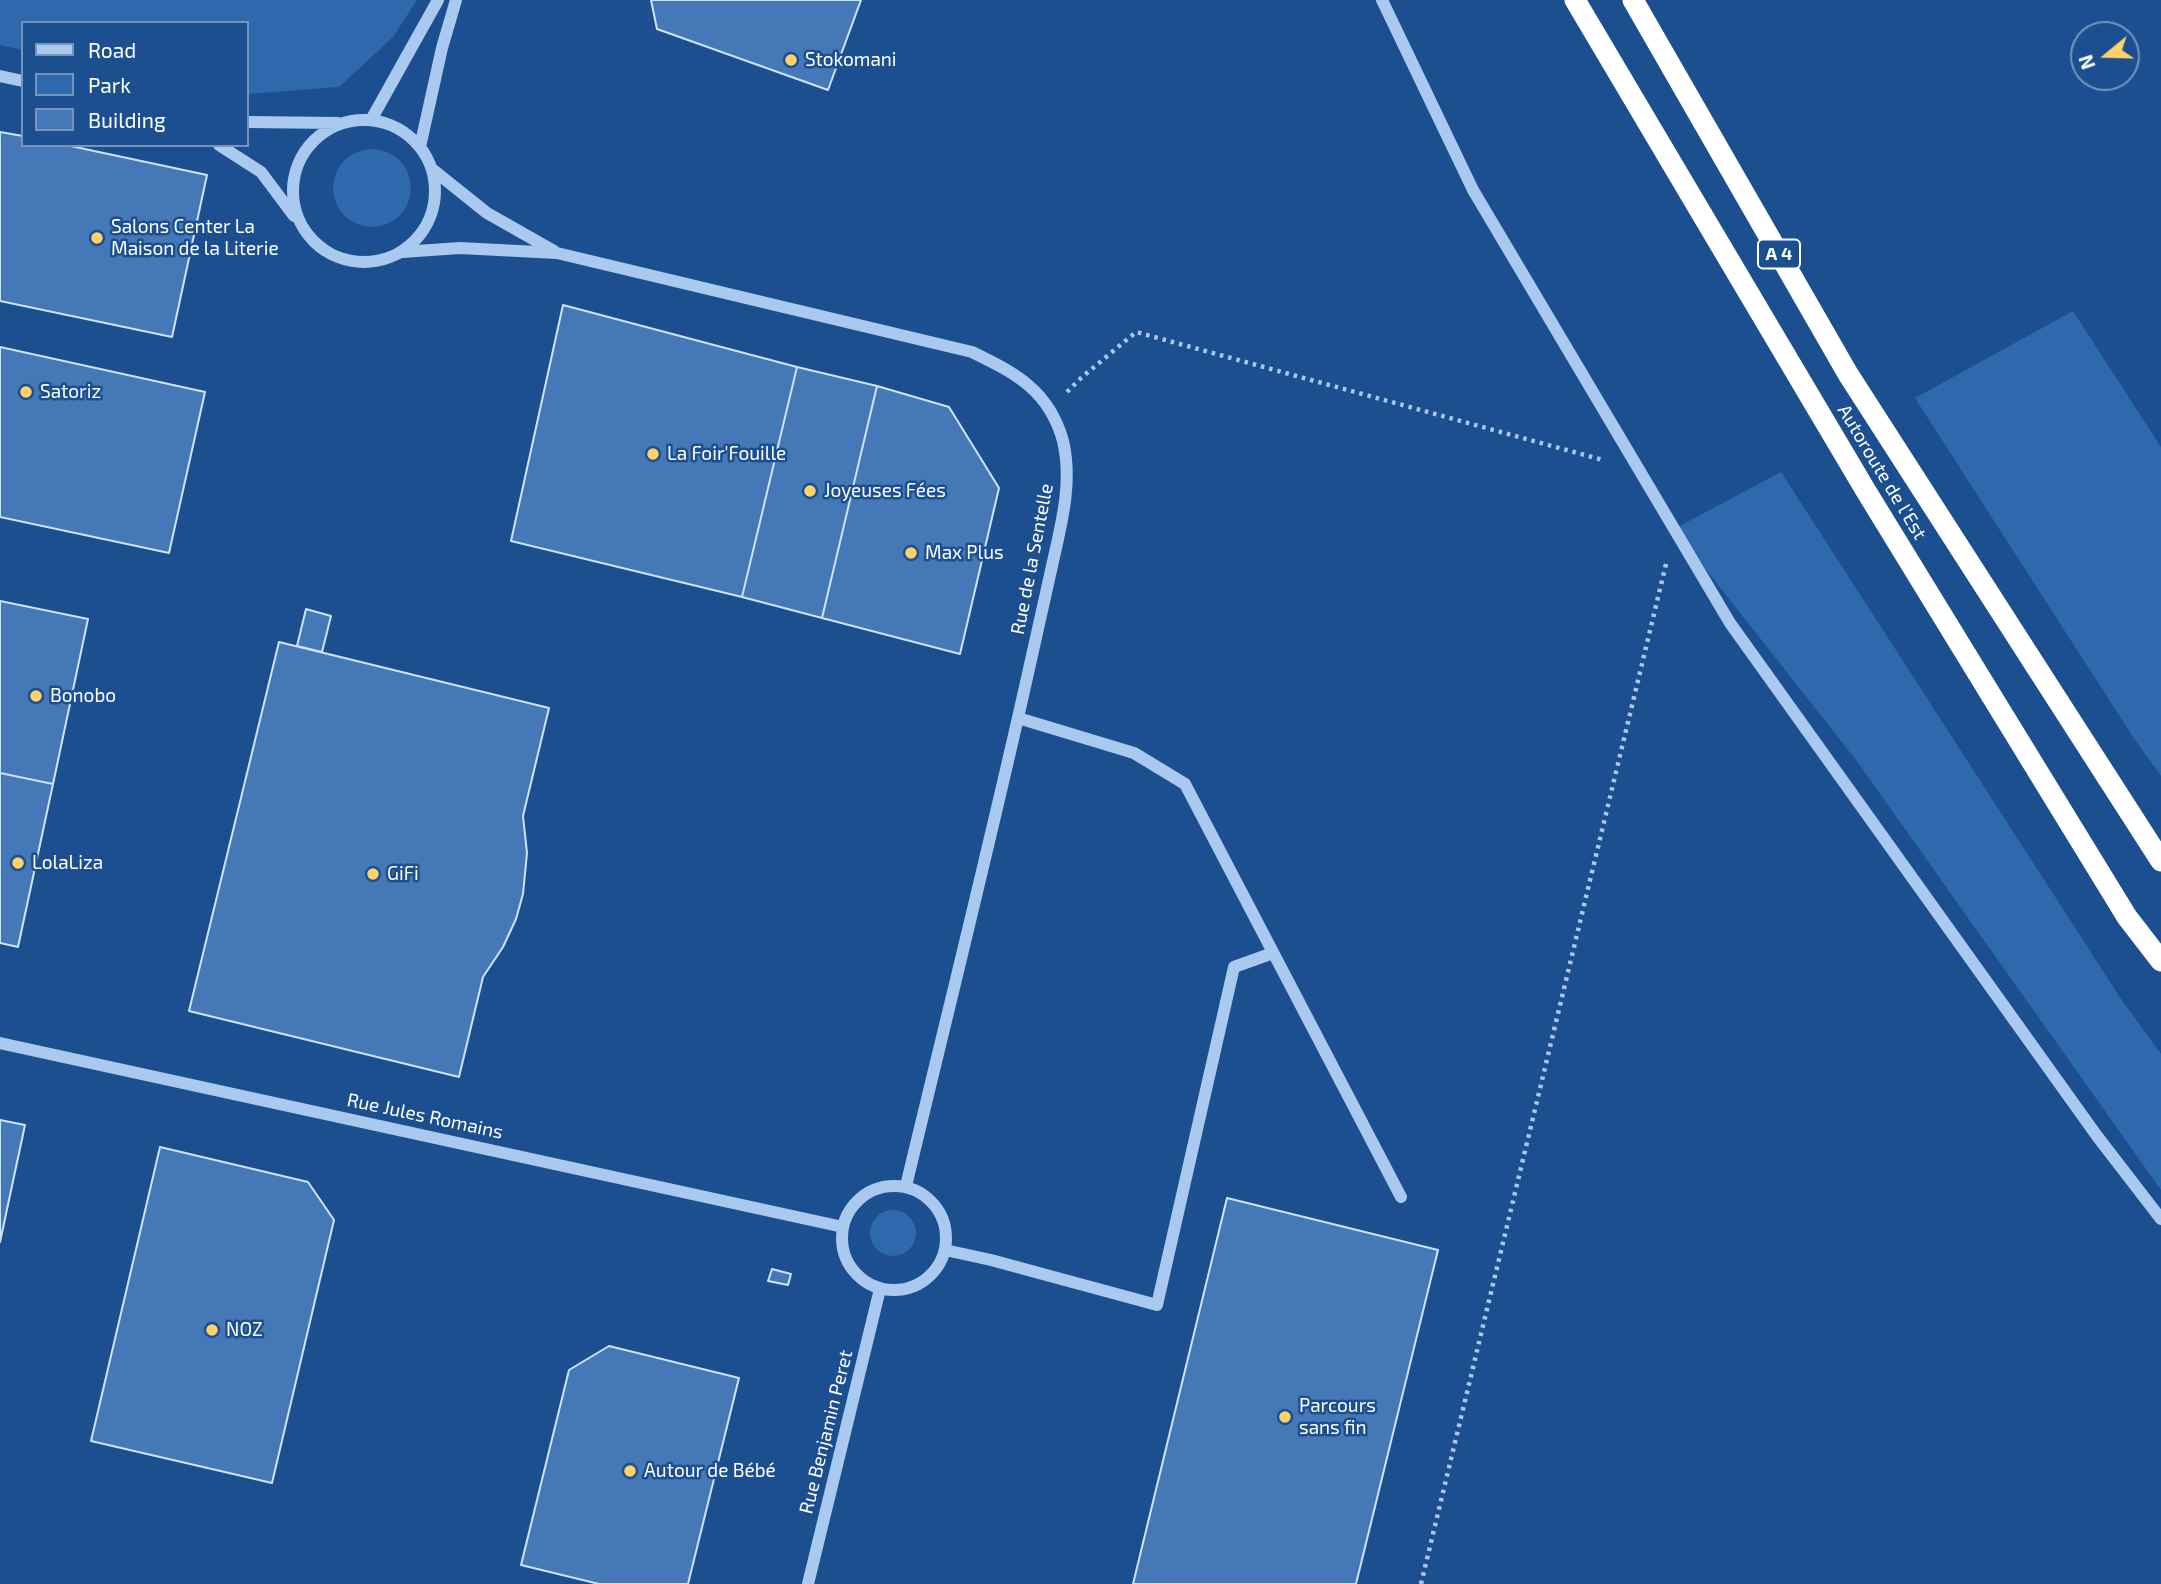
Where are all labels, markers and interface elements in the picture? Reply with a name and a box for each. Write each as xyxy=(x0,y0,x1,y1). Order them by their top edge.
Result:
legend xyxy=(21,21,248,147)
north arrow xyxy=(2070,21,2140,91)
text: Road xyxy=(88,37,136,62)
place label: Stokomani xyxy=(805,49,897,71)
marker: Stokomani xyxy=(783,52,799,68)
text: N xyxy=(2073,52,2100,73)
text: Park xyxy=(88,72,131,97)
text: Building xyxy=(88,107,166,132)
place label: Salons Center La Maison de la Literie xyxy=(111,216,279,260)
marker: Salons Center La Maison de la Literie xyxy=(89,230,105,246)
road number: A 4 xyxy=(1758,240,1800,268)
place label: Satoriz xyxy=(40,381,101,403)
marker: Satoriz xyxy=(18,384,34,400)
street label: Autoroute de l’Est xyxy=(1833,400,1931,544)
place label: La Foir'Fouille xyxy=(667,443,786,465)
marker: La Foir'Fouille xyxy=(645,446,661,462)
place label: Joyeuses Fées xyxy=(824,480,946,502)
street label: Rue de la Sentelle xyxy=(1006,481,1058,637)
marker: Joyeuses Fées xyxy=(802,483,818,499)
place label: Max Plus xyxy=(925,542,1004,564)
marker: Max Plus xyxy=(903,545,919,561)
place label: Bonobo xyxy=(50,685,116,707)
marker: Bonobo xyxy=(28,688,44,704)
place label: LolaLiza xyxy=(32,852,103,874)
marker: LolaLiza xyxy=(10,855,26,871)
place label: GiFi xyxy=(387,863,419,885)
marker: GiFi xyxy=(365,866,381,882)
street label: Rue Jules Romains xyxy=(345,1088,505,1144)
place label: NOZ xyxy=(226,1319,263,1341)
marker: NOZ xyxy=(204,1322,220,1338)
street label: Rue Benjamin Peret xyxy=(795,1348,857,1516)
place label: Parcours sans fin xyxy=(1299,1395,1376,1439)
marker: Parcours sans fin xyxy=(1277,1409,1293,1425)
place label: Autour de Bébé xyxy=(644,1460,776,1482)
marker: Autour de Bébé xyxy=(622,1463,638,1479)

